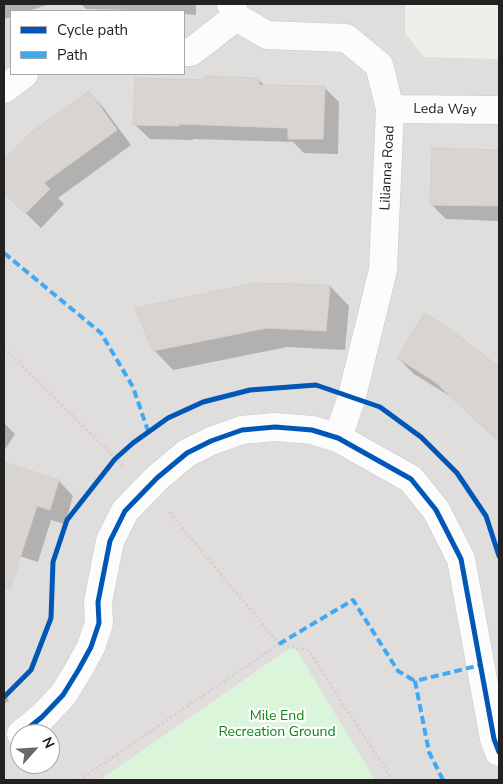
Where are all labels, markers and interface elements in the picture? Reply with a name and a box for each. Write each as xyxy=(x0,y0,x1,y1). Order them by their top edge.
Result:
legend xyxy=(10,10,185,75)
text: Cycle path xyxy=(57,20,128,40)
text: Path xyxy=(57,45,88,65)
street label: Leda Way xyxy=(413,101,477,119)
street label: Lilianna Road xyxy=(377,125,399,211)
park label: Mile End Recreation Ground xyxy=(218,709,336,742)
north arrow xyxy=(10,724,60,774)
text: N xyxy=(37,734,59,752)

